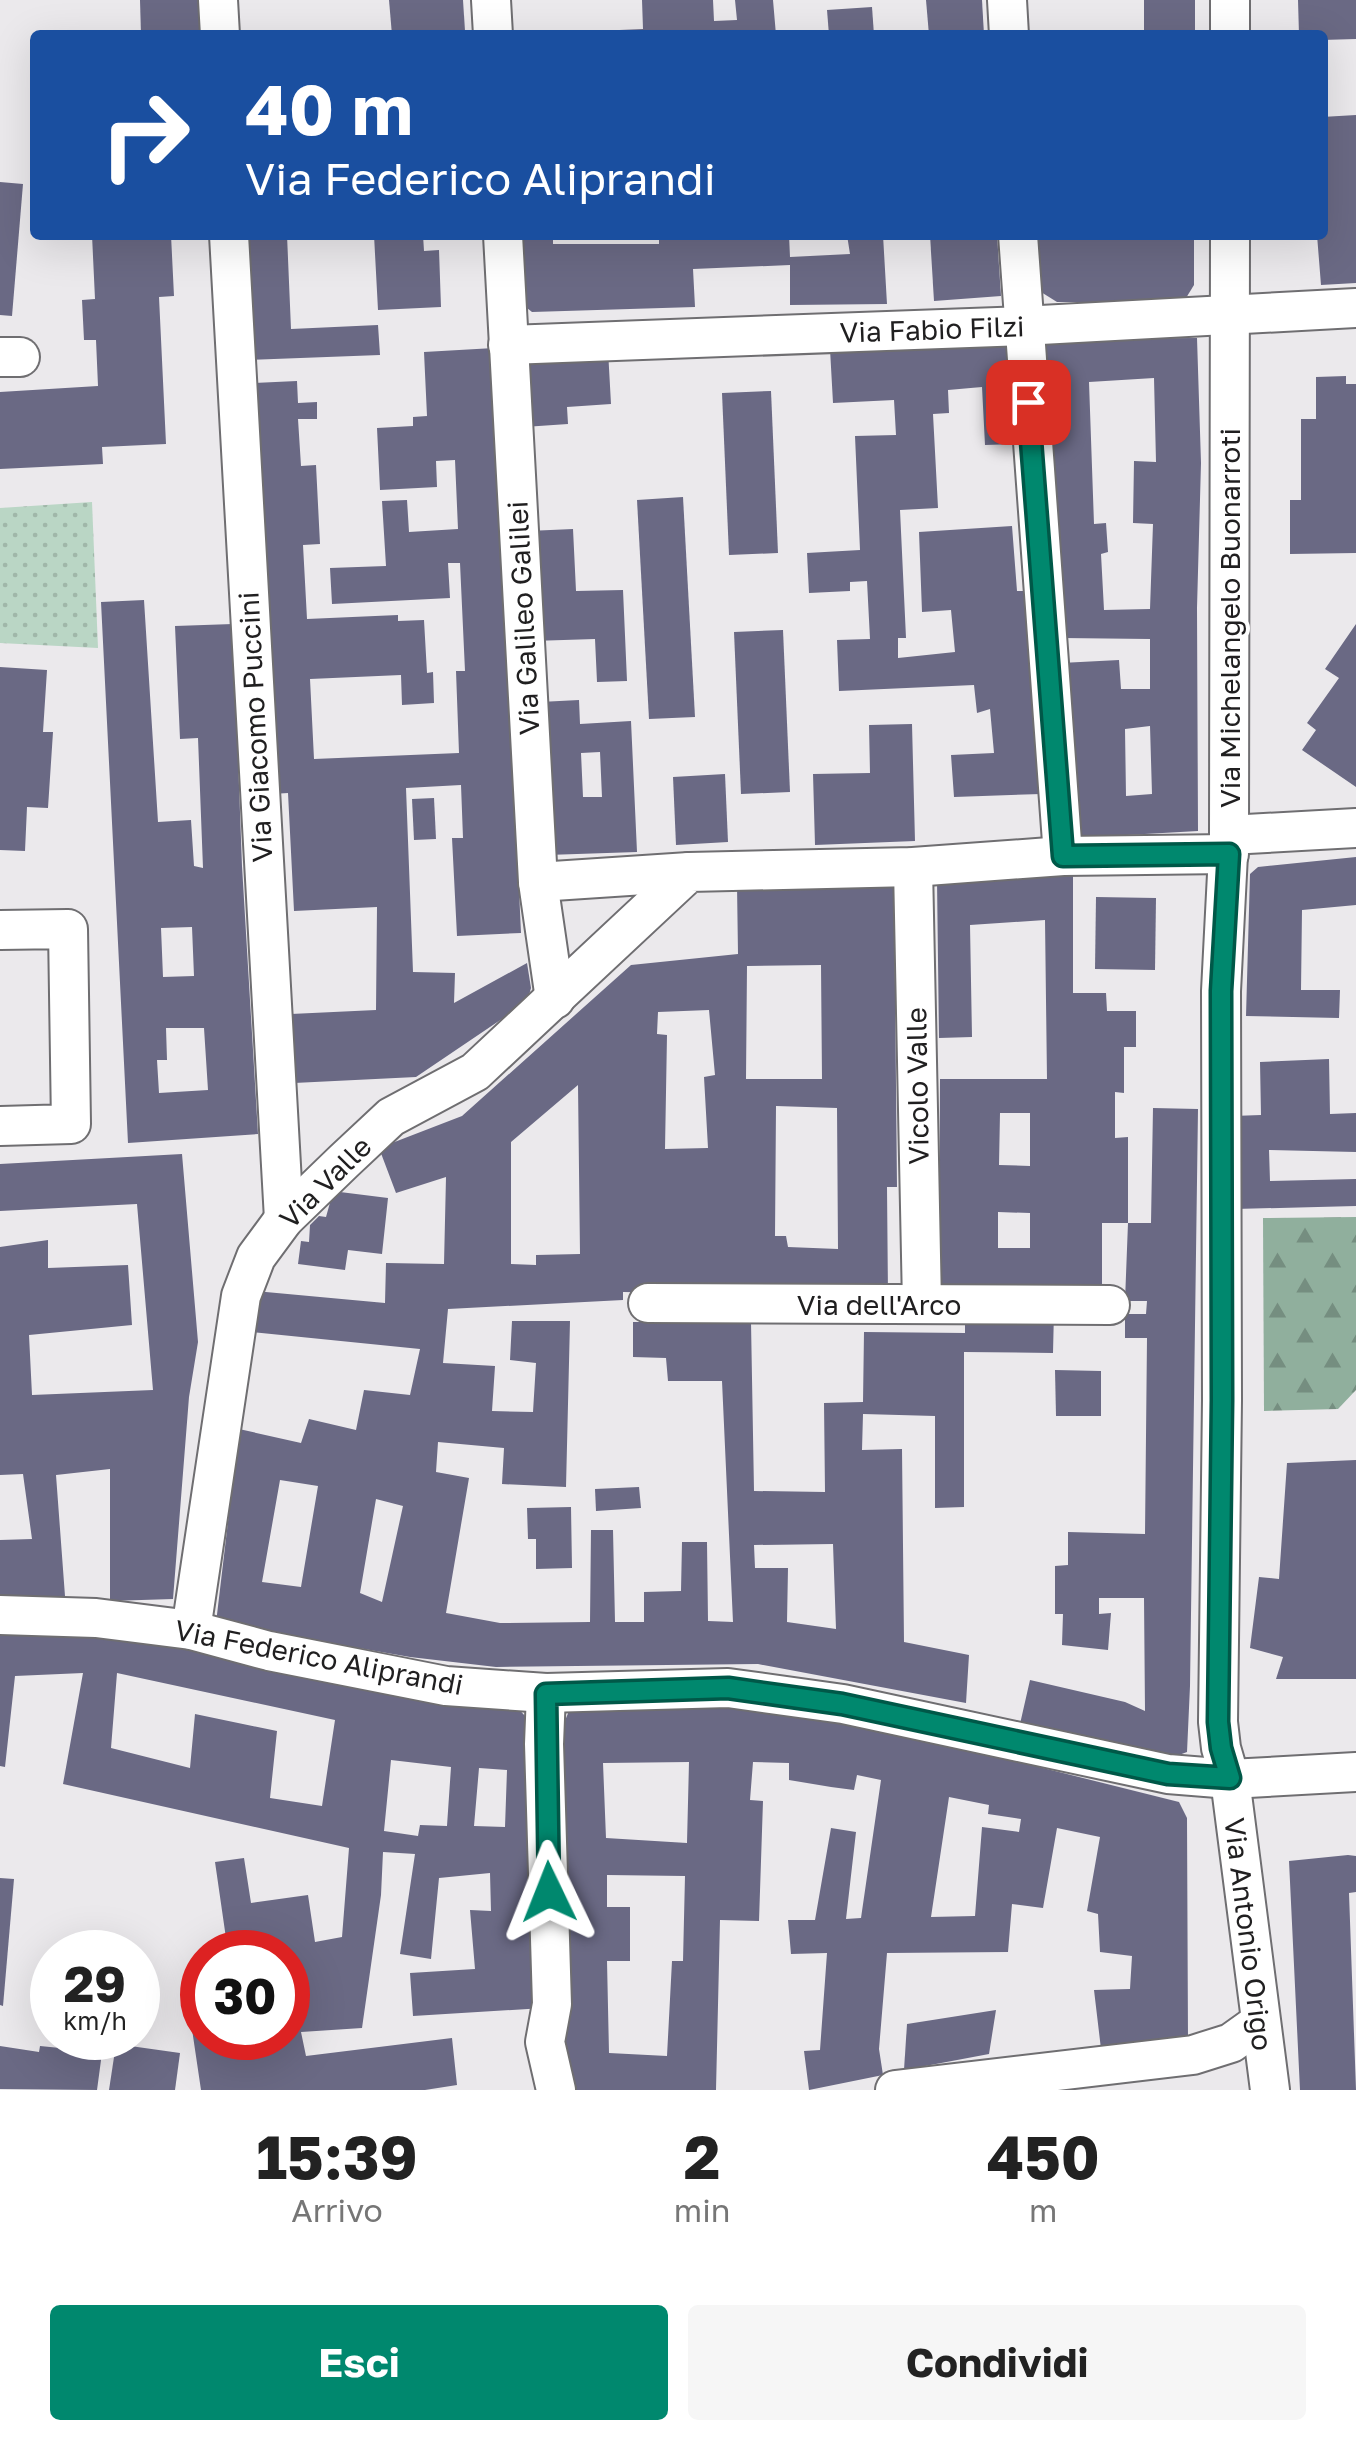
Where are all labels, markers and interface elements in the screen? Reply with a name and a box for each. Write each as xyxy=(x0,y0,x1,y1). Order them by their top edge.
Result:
text: 40 m xyxy=(245,66,413,150)
icon: right xyxy=(80,70,210,200)
text: Via Federico Aliprandi xyxy=(245,151,716,205)
street label: Via Fabio Filzi xyxy=(839,309,1025,349)
pin xyxy=(986,360,1071,445)
icon: arrive xyxy=(1001,375,1056,430)
street label: Via Michelangelo Buonarroti xyxy=(1213,428,1246,808)
street label: Via Galileo Galilei xyxy=(500,500,546,736)
street label: Via Giacomo Puccini xyxy=(231,591,279,863)
street label: Vicolo Valle xyxy=(899,1007,935,1165)
street label: Via Valle xyxy=(272,1129,378,1235)
street label: Via dell'Arco xyxy=(797,1288,961,1321)
street label: Via Federico Aliprandi xyxy=(172,1613,466,1701)
street label: Via Antonio Origo xyxy=(1218,1816,1280,2052)
position arrow xyxy=(497,1840,601,1944)
speed limit sign: 30 xyxy=(180,1930,310,2060)
text: 29 xyxy=(64,1953,126,2013)
text: km/h xyxy=(63,2005,127,2036)
text: 15:39 xyxy=(256,2120,418,2192)
text: 2 xyxy=(684,2120,720,2192)
text: 450 xyxy=(987,2120,1100,2192)
text: Arrivo xyxy=(291,2191,383,2229)
text: min xyxy=(674,2191,730,2229)
text: m xyxy=(1029,2191,1057,2229)
button: Esci xyxy=(50,2305,668,2420)
button: Condividi xyxy=(688,2305,1306,2420)

